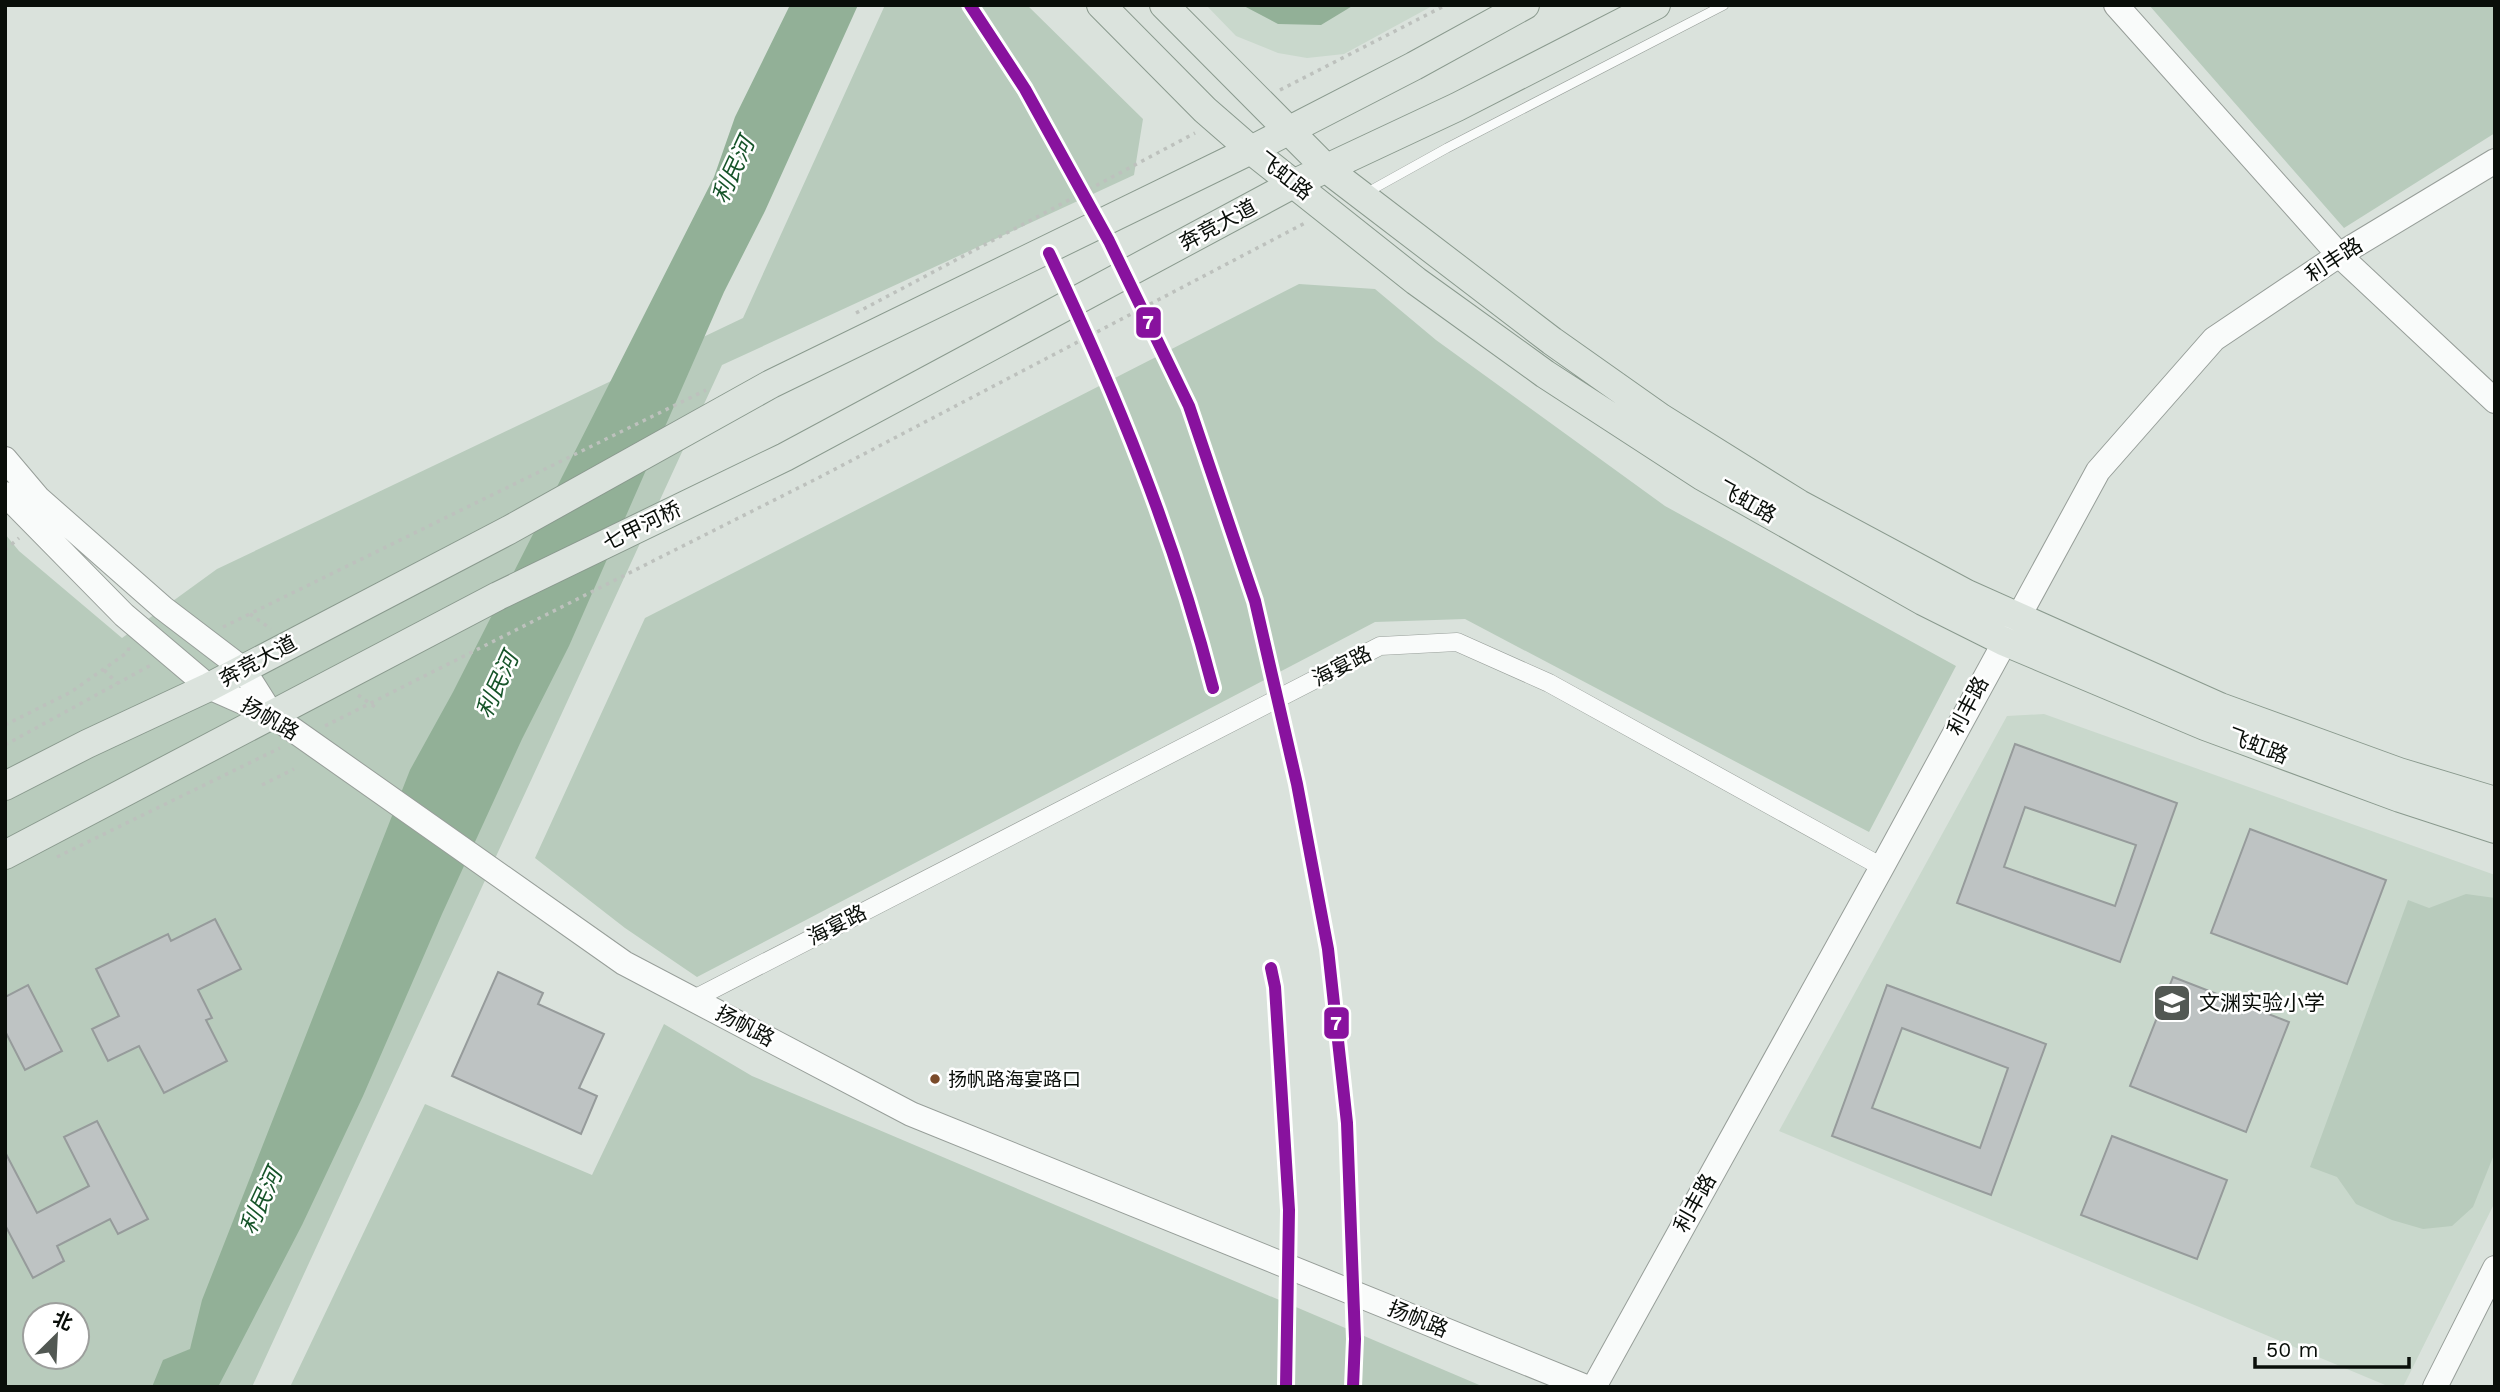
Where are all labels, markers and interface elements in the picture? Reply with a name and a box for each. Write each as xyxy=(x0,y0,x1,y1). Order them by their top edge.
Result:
water label: 利民河 xyxy=(707,130,762,207)
street label: 飞虹路 xyxy=(1253,146,1318,205)
street label: 奔竞大道 xyxy=(1175,194,1261,255)
street label: 利丰路 xyxy=(2301,232,2367,287)
line badge: 7 xyxy=(1135,306,1162,339)
text: 7 xyxy=(1142,311,1154,334)
street label: 飞虹路 xyxy=(1714,475,1781,528)
street label: 七甲河桥 xyxy=(599,496,685,555)
street label: 奔竞大道 xyxy=(215,630,301,691)
street label: 海宴路 xyxy=(1308,640,1376,691)
water label: 利民河 xyxy=(471,645,526,722)
street label: 利丰路 xyxy=(1942,672,1993,739)
street label: 扬帆路 xyxy=(237,692,304,745)
street label: 飞虹路 xyxy=(2224,723,2292,768)
street label: 海宴路 xyxy=(803,899,871,950)
school or university icon: 文渊实验小学 xyxy=(2151,982,2193,1024)
place label: 文渊实验小学 xyxy=(2199,990,2325,1015)
street label: 扬帆路 xyxy=(712,1000,779,1051)
line badge: 7 xyxy=(1323,1006,1350,1040)
text: 7 xyxy=(1330,1012,1342,1035)
place label: 扬帆路海宴路口 xyxy=(948,1068,1081,1091)
marker: 扬帆路海宴路口 xyxy=(928,1072,942,1086)
water label: 利民河 xyxy=(235,1161,290,1238)
street label: 利丰路 xyxy=(1668,1169,1721,1236)
street label: 扬帆路 xyxy=(1384,1295,1452,1342)
north arrow xyxy=(21,1301,91,1371)
text: 北 xyxy=(49,1307,76,1335)
scale bar xyxy=(2255,1326,2409,1370)
text: 50 m xyxy=(2266,1337,2318,1362)

